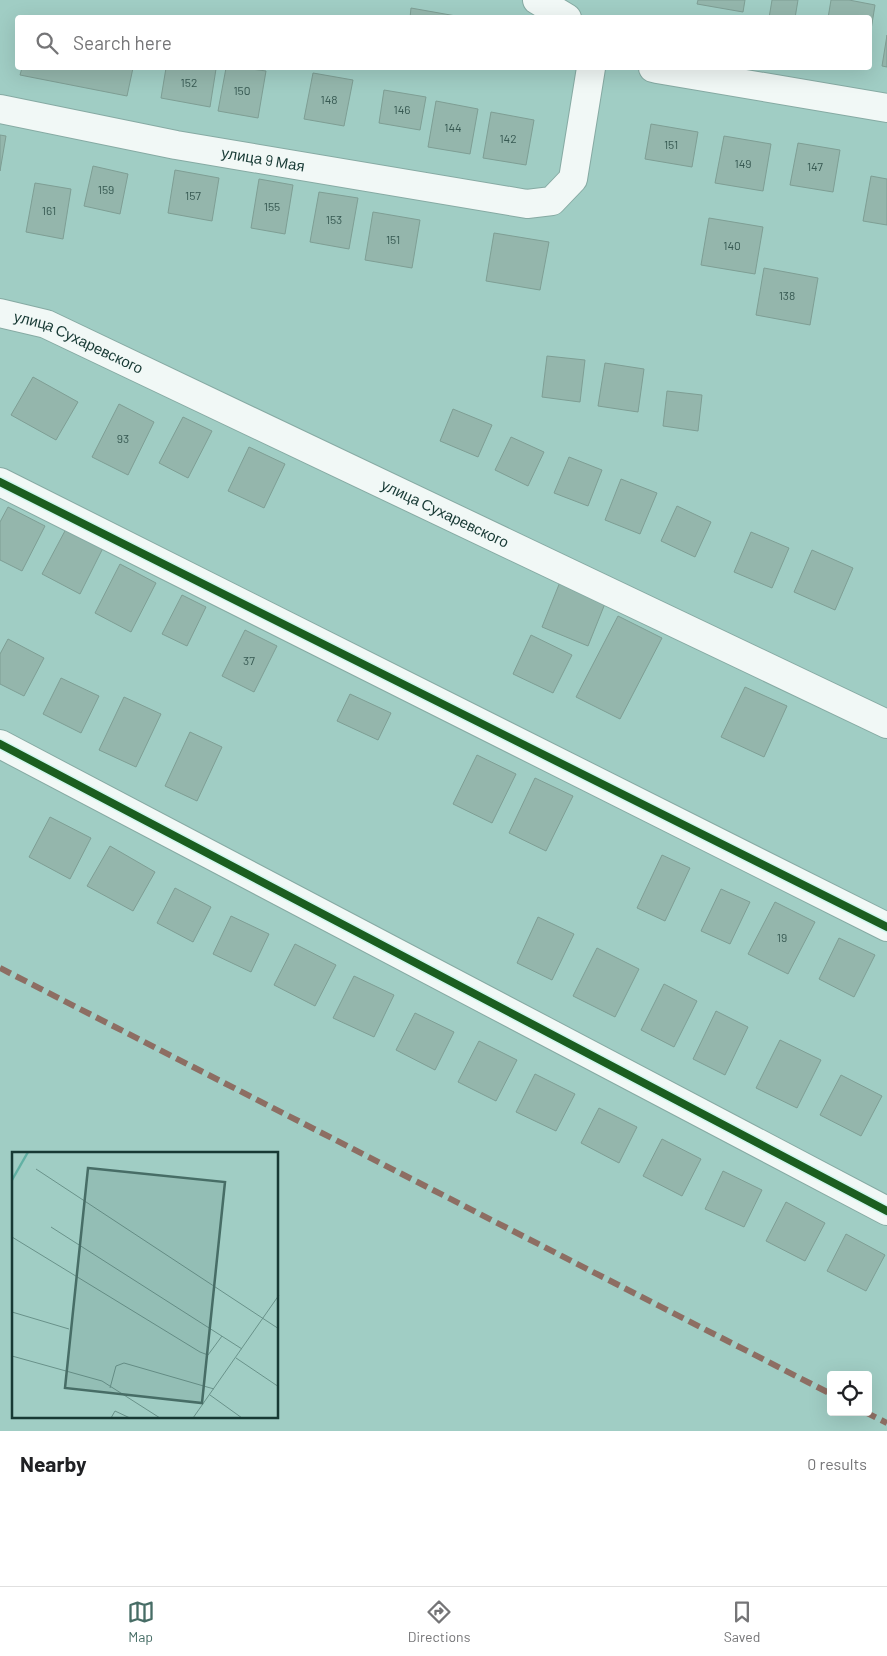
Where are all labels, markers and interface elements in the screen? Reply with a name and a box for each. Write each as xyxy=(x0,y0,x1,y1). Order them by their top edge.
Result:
search box xyxy=(15,15,872,70)
icon: search xyxy=(33,29,61,57)
text: Search here xyxy=(73,31,172,54)
house number: 152 xyxy=(181,75,197,89)
house number: 150 xyxy=(233,83,251,97)
house number: 148 xyxy=(320,92,338,106)
house number: 146 xyxy=(394,102,411,116)
house number: 144 xyxy=(444,120,462,134)
house number: 142 xyxy=(499,131,517,145)
house number: 151 xyxy=(664,137,678,151)
street label: улица 9 Мая xyxy=(220,143,306,175)
house number: 149 xyxy=(734,156,752,170)
house number: 147 xyxy=(807,159,823,173)
house number: 159 xyxy=(98,182,114,196)
house number: 157 xyxy=(185,188,201,202)
house number: 155 xyxy=(264,199,280,213)
house number: 161 xyxy=(42,203,56,217)
house number: 153 xyxy=(326,212,342,226)
house number: 151 xyxy=(386,232,400,246)
house number: 140 xyxy=(723,238,741,252)
house number: 138 xyxy=(779,288,795,302)
street label: улица Сухаревского xyxy=(12,307,146,377)
house number: 93 xyxy=(117,431,129,445)
street label: улица Сухаревского xyxy=(379,475,512,551)
house number: 37 xyxy=(243,653,255,667)
house number: 19 xyxy=(777,930,787,944)
inset map xyxy=(12,1152,279,1418)
map controls xyxy=(827,1371,872,1416)
button: locate xyxy=(827,1371,872,1416)
text: Nearby xyxy=(20,1451,86,1476)
text: 0 results xyxy=(807,1454,867,1473)
tab: Map xyxy=(127,1598,155,1645)
tab: Directions xyxy=(408,1598,470,1645)
tab: Saved xyxy=(724,1598,760,1645)

